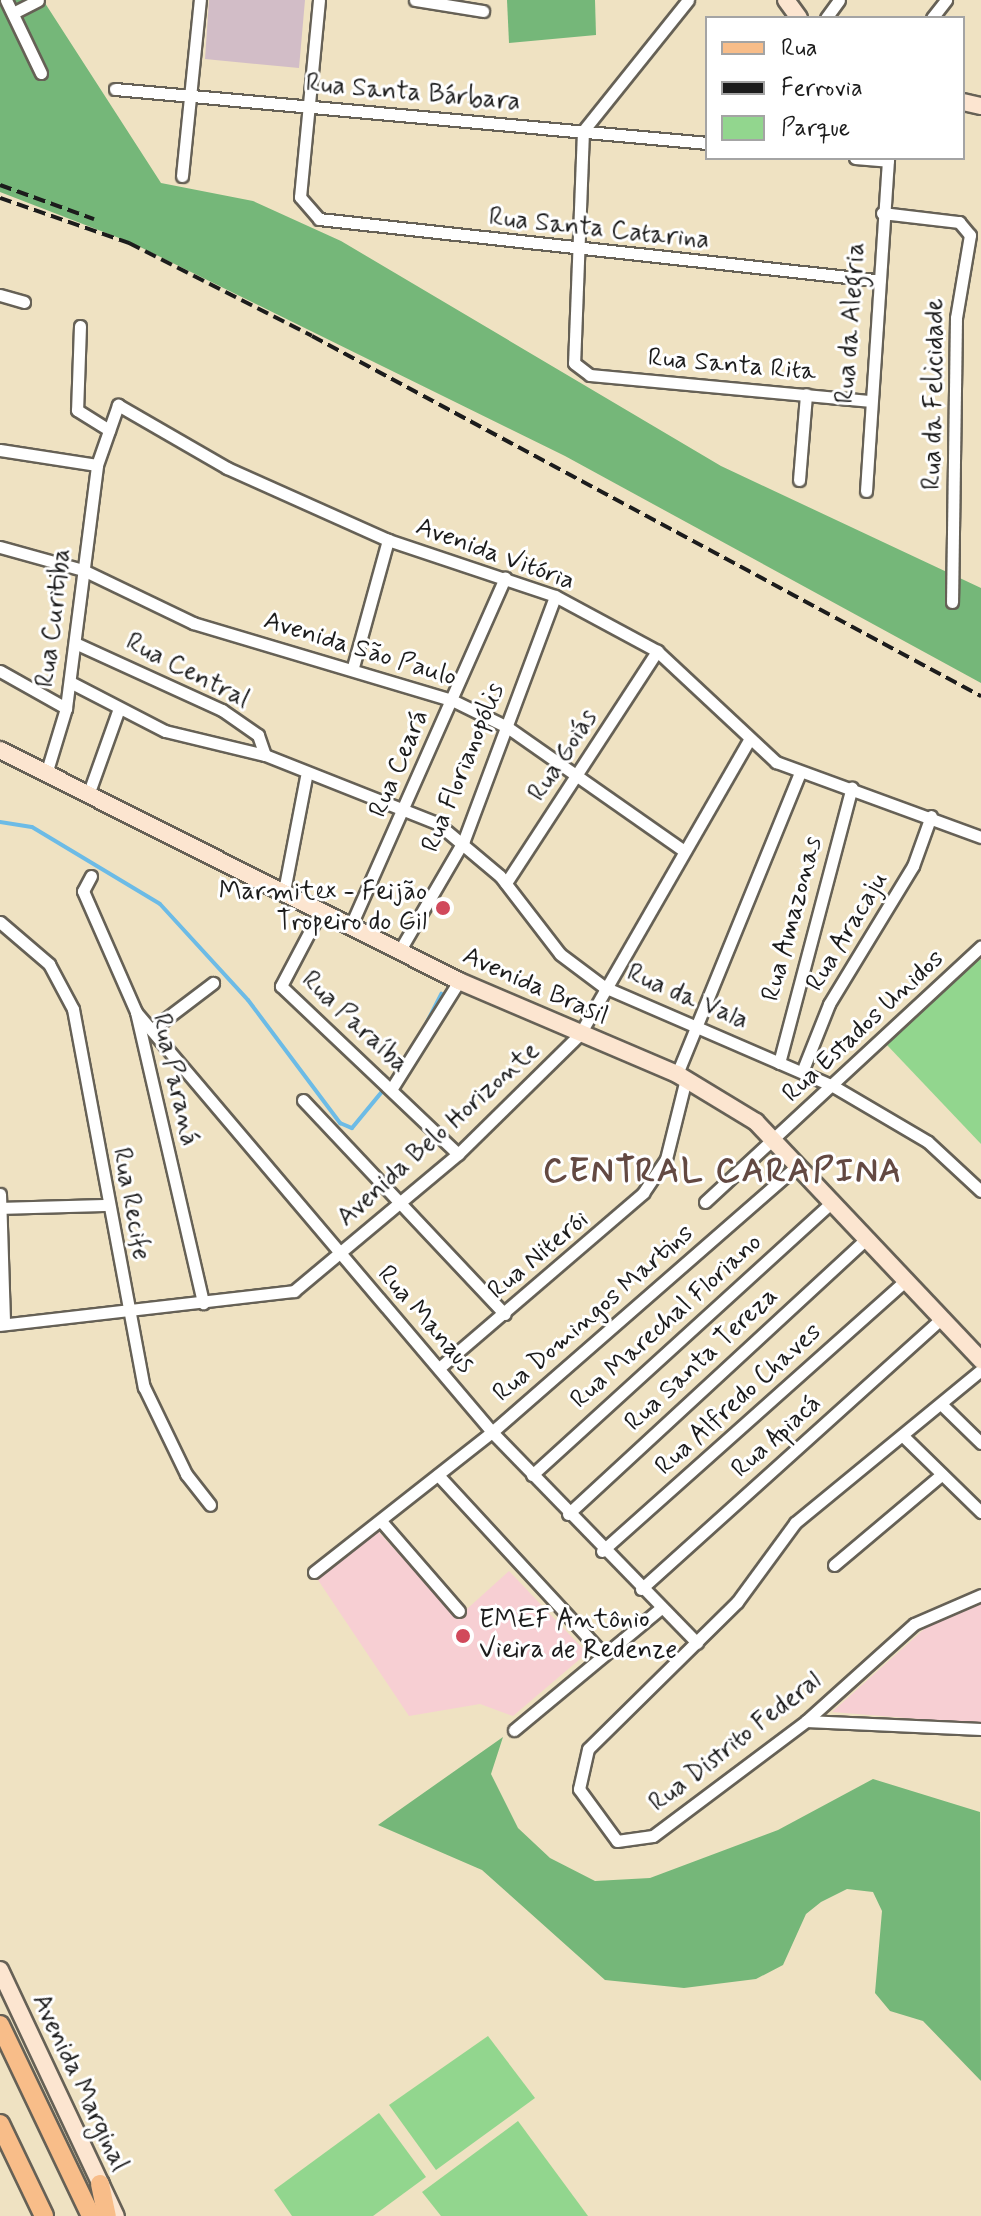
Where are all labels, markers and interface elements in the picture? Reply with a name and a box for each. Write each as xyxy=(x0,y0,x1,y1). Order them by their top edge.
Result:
legend xyxy=(705,16,965,160)
text: Rua xyxy=(781,33,818,64)
street label: Rua Santa Bárbara xyxy=(306,69,520,119)
text: Ferrovia xyxy=(781,73,863,104)
text: Parque xyxy=(781,113,850,144)
street label: Rua Santa Catarina xyxy=(489,203,709,257)
street label: Rua da Alegria xyxy=(831,243,873,403)
street label: Rua da Felicidade xyxy=(918,300,952,488)
street label: Rua Santa Rita xyxy=(649,343,815,389)
street label: Avenida Vitória xyxy=(411,512,579,598)
street label: Rua Curitiba xyxy=(31,548,79,688)
street label: Avenida São Paulo xyxy=(263,607,457,693)
street label: Rua Central xyxy=(120,628,254,716)
street label: Rua Florianopólis xyxy=(415,676,513,860)
street label: Rua Goiás xyxy=(522,704,606,808)
street label: Rua Ceará xyxy=(363,706,437,822)
street label: Rua Amazonas xyxy=(756,835,830,1003)
street label: Rua Aracaju xyxy=(800,867,896,997)
place label: Marmitex - Feijão Tropeiro do Gil xyxy=(219,877,427,938)
marker: Marmitex - Feijão Tropeiro do Gil xyxy=(434,899,452,917)
street label: Avenida Brasil xyxy=(457,941,613,1033)
street label: Rua Estados Unidos xyxy=(779,946,949,1108)
street label: Rua da Vala xyxy=(623,959,751,1037)
street label: Rua Paraíba xyxy=(296,967,412,1079)
street label: Rua Paraná xyxy=(144,1013,204,1147)
street label: Avenida Belo Horizonte xyxy=(335,1039,543,1231)
street label: Rua Recife xyxy=(104,1145,156,1263)
district label: CENTRAL CARAPINA xyxy=(546,1152,900,1192)
street label: Rua Niterói xyxy=(483,1205,595,1307)
street label: Rua Domingos Martins xyxy=(487,1218,701,1410)
street label: Rua Marechal Floriano xyxy=(565,1228,769,1416)
street label: Rua Manaus xyxy=(369,1259,481,1381)
street label: Rua Santa Tereza xyxy=(620,1282,784,1438)
street label: Rua Alfredo Chaves xyxy=(649,1317,829,1483)
street label: Rua Apiacá xyxy=(726,1389,828,1485)
place label: EMEF Antônio Vieira de Redenze xyxy=(479,1605,681,1666)
marker: EMEF Antônio Vieira de Redenze xyxy=(454,1627,472,1645)
street label: Rua Distrito Federal xyxy=(642,1665,830,1821)
street label: Avenida Marginal xyxy=(24,1988,134,2178)

